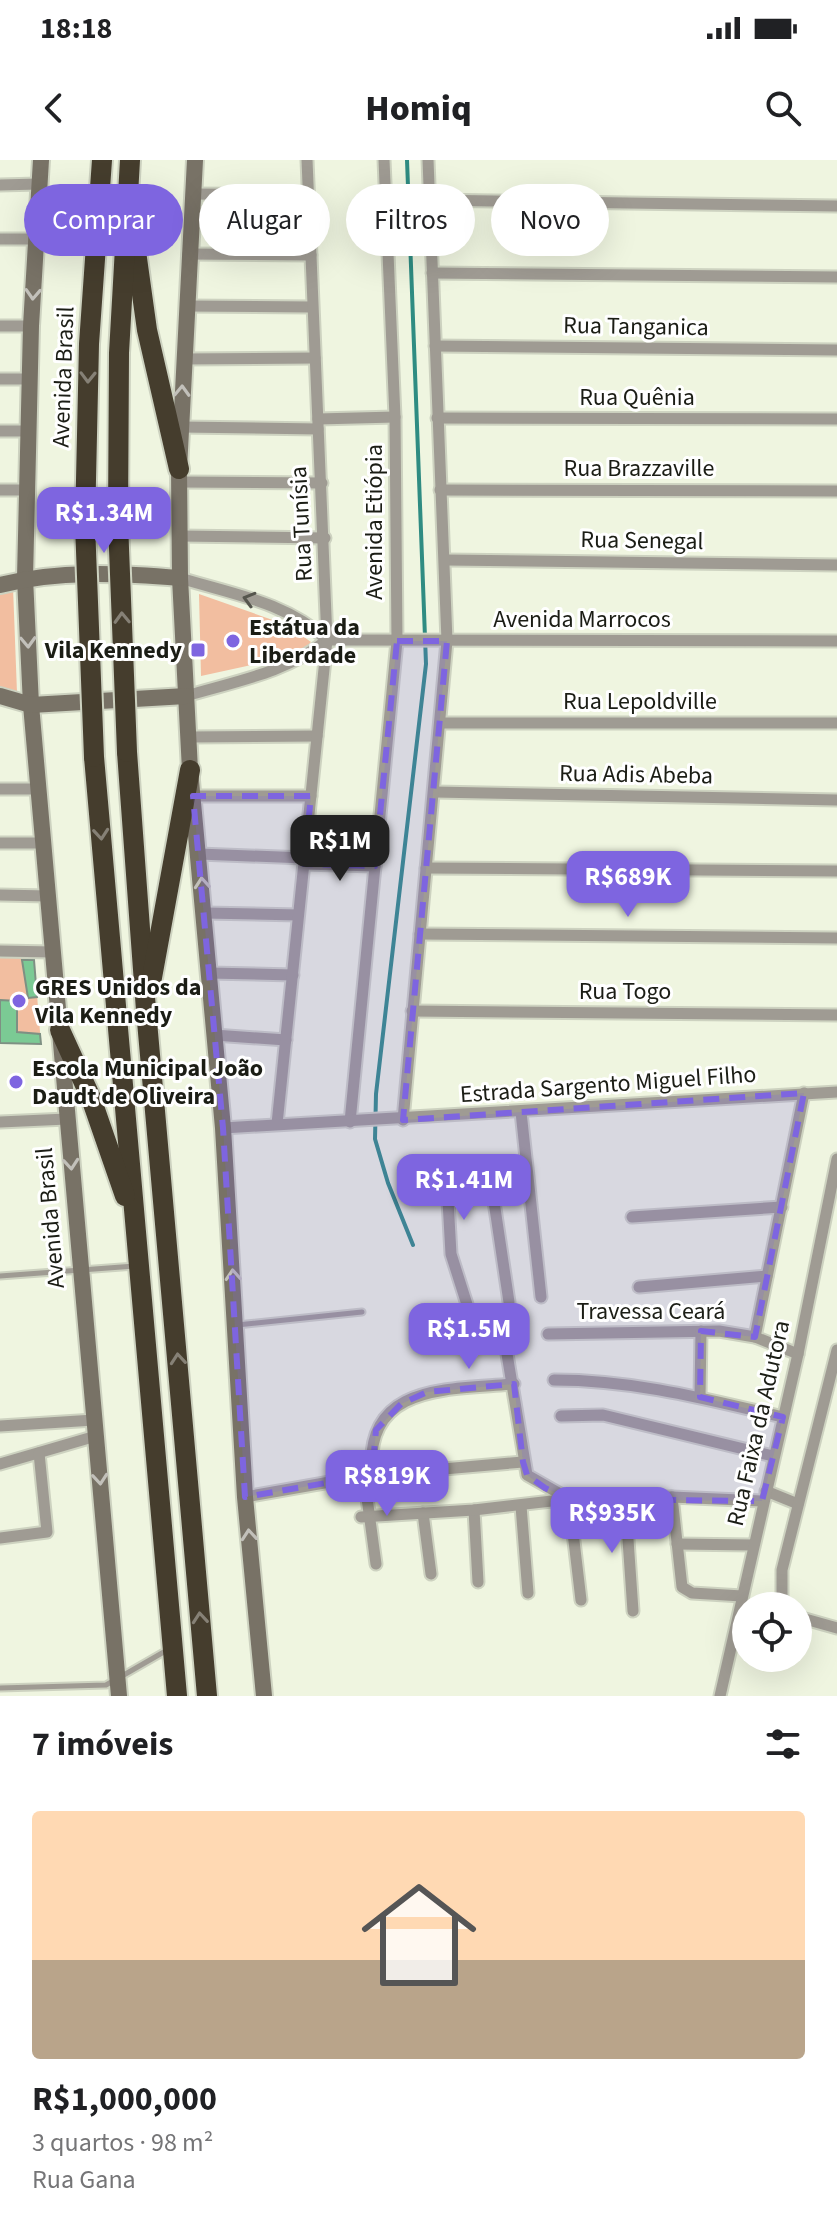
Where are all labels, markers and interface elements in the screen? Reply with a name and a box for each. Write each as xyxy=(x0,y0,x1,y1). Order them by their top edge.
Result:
text: 18:18 xyxy=(40,7,112,50)
text: Homiq xyxy=(365,83,472,134)
icon: back xyxy=(32,86,76,130)
icon: search xyxy=(761,86,805,130)
chip: Comprar xyxy=(24,184,183,256)
chip: Alugar xyxy=(199,184,330,256)
chip: Filtros xyxy=(346,184,475,256)
chip: Novo xyxy=(491,184,609,256)
one-way arrow xyxy=(25,288,42,301)
street label: Avenida Brasil xyxy=(44,306,83,448)
street label: Rua Tanganica xyxy=(563,308,709,345)
one-way arrow xyxy=(80,371,97,384)
street label: Rua Quênia xyxy=(579,380,695,415)
one-way arrow xyxy=(174,384,191,397)
street label: Avenida Etiópia xyxy=(357,444,392,600)
street label: Rua Brazzaville xyxy=(564,451,714,486)
street label: Rua Tunísia xyxy=(281,465,322,583)
pin: R$1.34M xyxy=(30,487,178,555)
text: R$1.34M xyxy=(55,494,153,531)
street label: Rua Senegal xyxy=(580,522,704,559)
one-way arrow xyxy=(243,592,257,608)
street label: Avenida Marrocos xyxy=(493,602,671,637)
place label: Estátua da Liberdade xyxy=(249,610,360,673)
one-way arrow xyxy=(114,611,131,624)
marker: Estátua da Liberdade xyxy=(224,632,242,650)
place label: Vila Kennedy xyxy=(44,633,182,668)
one-way arrow xyxy=(19,636,36,649)
marker: Vila Kennedy xyxy=(189,641,207,659)
street label: Rua Lepoldville xyxy=(563,684,717,719)
street label: Rua Adis Abeba xyxy=(559,756,713,793)
pin: R$1M xyxy=(293,815,387,883)
text: R$1M xyxy=(308,822,372,859)
one-way arrow xyxy=(92,828,109,841)
pin: R$689K xyxy=(563,851,693,919)
text: R$689K xyxy=(585,858,671,895)
one-way arrow xyxy=(194,876,211,889)
place label: GRES Unidos da Vila Kennedy xyxy=(34,970,201,1033)
street label: Rua Togo xyxy=(579,974,671,1009)
marker: GRES Unidos da Vila Kennedy xyxy=(10,992,28,1010)
place label: Escola Municipal João Daudt de Oliveira xyxy=(32,1051,263,1114)
street label: Estrada Sargento Miguel Filho xyxy=(459,1057,757,1112)
marker: Escola Municipal João Daudt de Oliveira xyxy=(7,1073,25,1091)
street label: Avenida Brasil xyxy=(27,1146,74,1290)
pin: R$1.41M xyxy=(390,1154,538,1222)
one-way arrow xyxy=(62,1158,79,1171)
text: R$1.41M xyxy=(415,1161,513,1198)
one-way arrow xyxy=(225,1268,242,1281)
street label: Travessa Ceará xyxy=(577,1294,725,1329)
pin: R$1.5M xyxy=(404,1303,534,1371)
text: R$1.5M xyxy=(427,1310,511,1347)
street label: Rua Faixa da Adutora xyxy=(718,1317,799,1530)
one-way arrow xyxy=(169,1352,186,1365)
pin: R$819K xyxy=(322,1450,452,1518)
text: R$819K xyxy=(344,1457,430,1494)
one-way arrow xyxy=(91,1473,108,1486)
pin: R$935K xyxy=(547,1487,677,1555)
text: R$935K xyxy=(569,1494,655,1531)
one-way arrow xyxy=(241,1528,258,1541)
map controls xyxy=(732,1592,812,1672)
button: locate xyxy=(732,1592,812,1672)
one-way arrow xyxy=(192,1611,209,1624)
text: 7 imóveis xyxy=(32,1720,173,1769)
icon: filters xyxy=(761,1722,805,1766)
icon: home xyxy=(347,1863,491,2007)
text: R$1,000,000 xyxy=(32,2075,217,2124)
text: 3 quartos · 98 m² xyxy=(32,2124,213,2161)
text: Rua Gana xyxy=(32,2161,136,2198)

